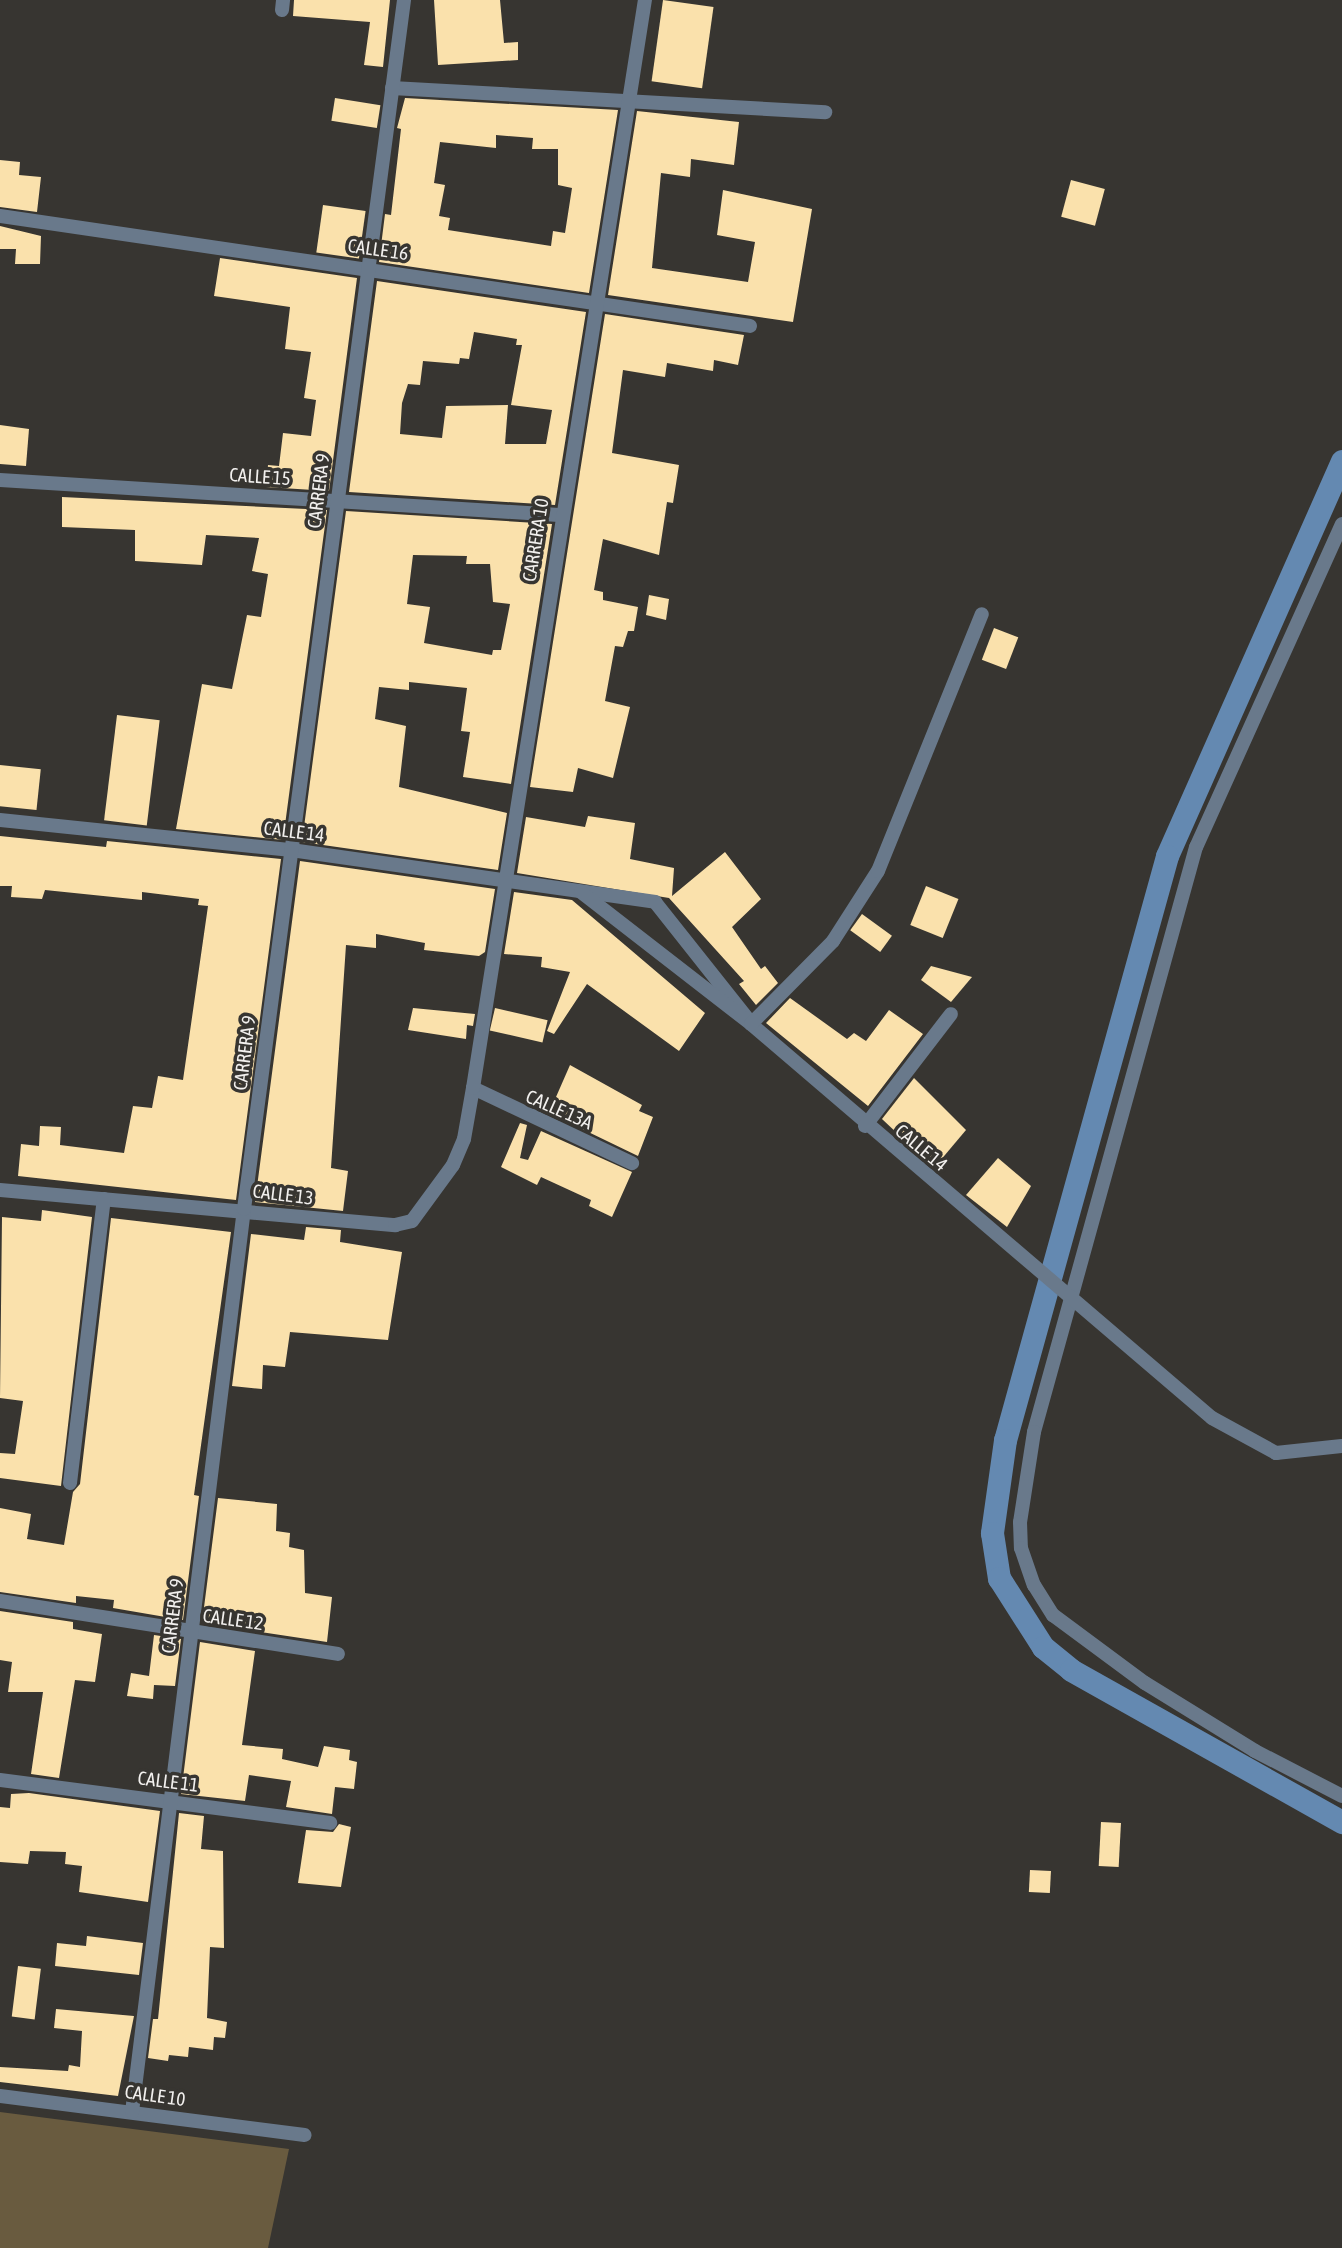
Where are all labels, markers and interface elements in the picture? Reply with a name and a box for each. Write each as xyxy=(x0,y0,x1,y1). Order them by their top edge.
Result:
street label: CALLE 16 xyxy=(346,234,410,266)
street label: CARRERA 9 xyxy=(303,452,335,530)
street label: CALLE 15 xyxy=(229,463,291,491)
street label: CARRERA 10 xyxy=(518,497,554,583)
street label: CALLE 14 xyxy=(262,817,326,847)
street label: CARRERA 9 xyxy=(229,1014,261,1092)
street label: CALLE 13A xyxy=(522,1085,596,1135)
street label: CALLE 14 xyxy=(890,1120,952,1176)
street label: CALLE 13 xyxy=(251,1180,315,1210)
street label: CARRERA 9 xyxy=(157,1577,189,1655)
street label: CALLE 12 xyxy=(201,1604,265,1636)
street label: CALLE 11 xyxy=(136,1767,200,1797)
street label: CALLE 10 xyxy=(123,2080,187,2112)

